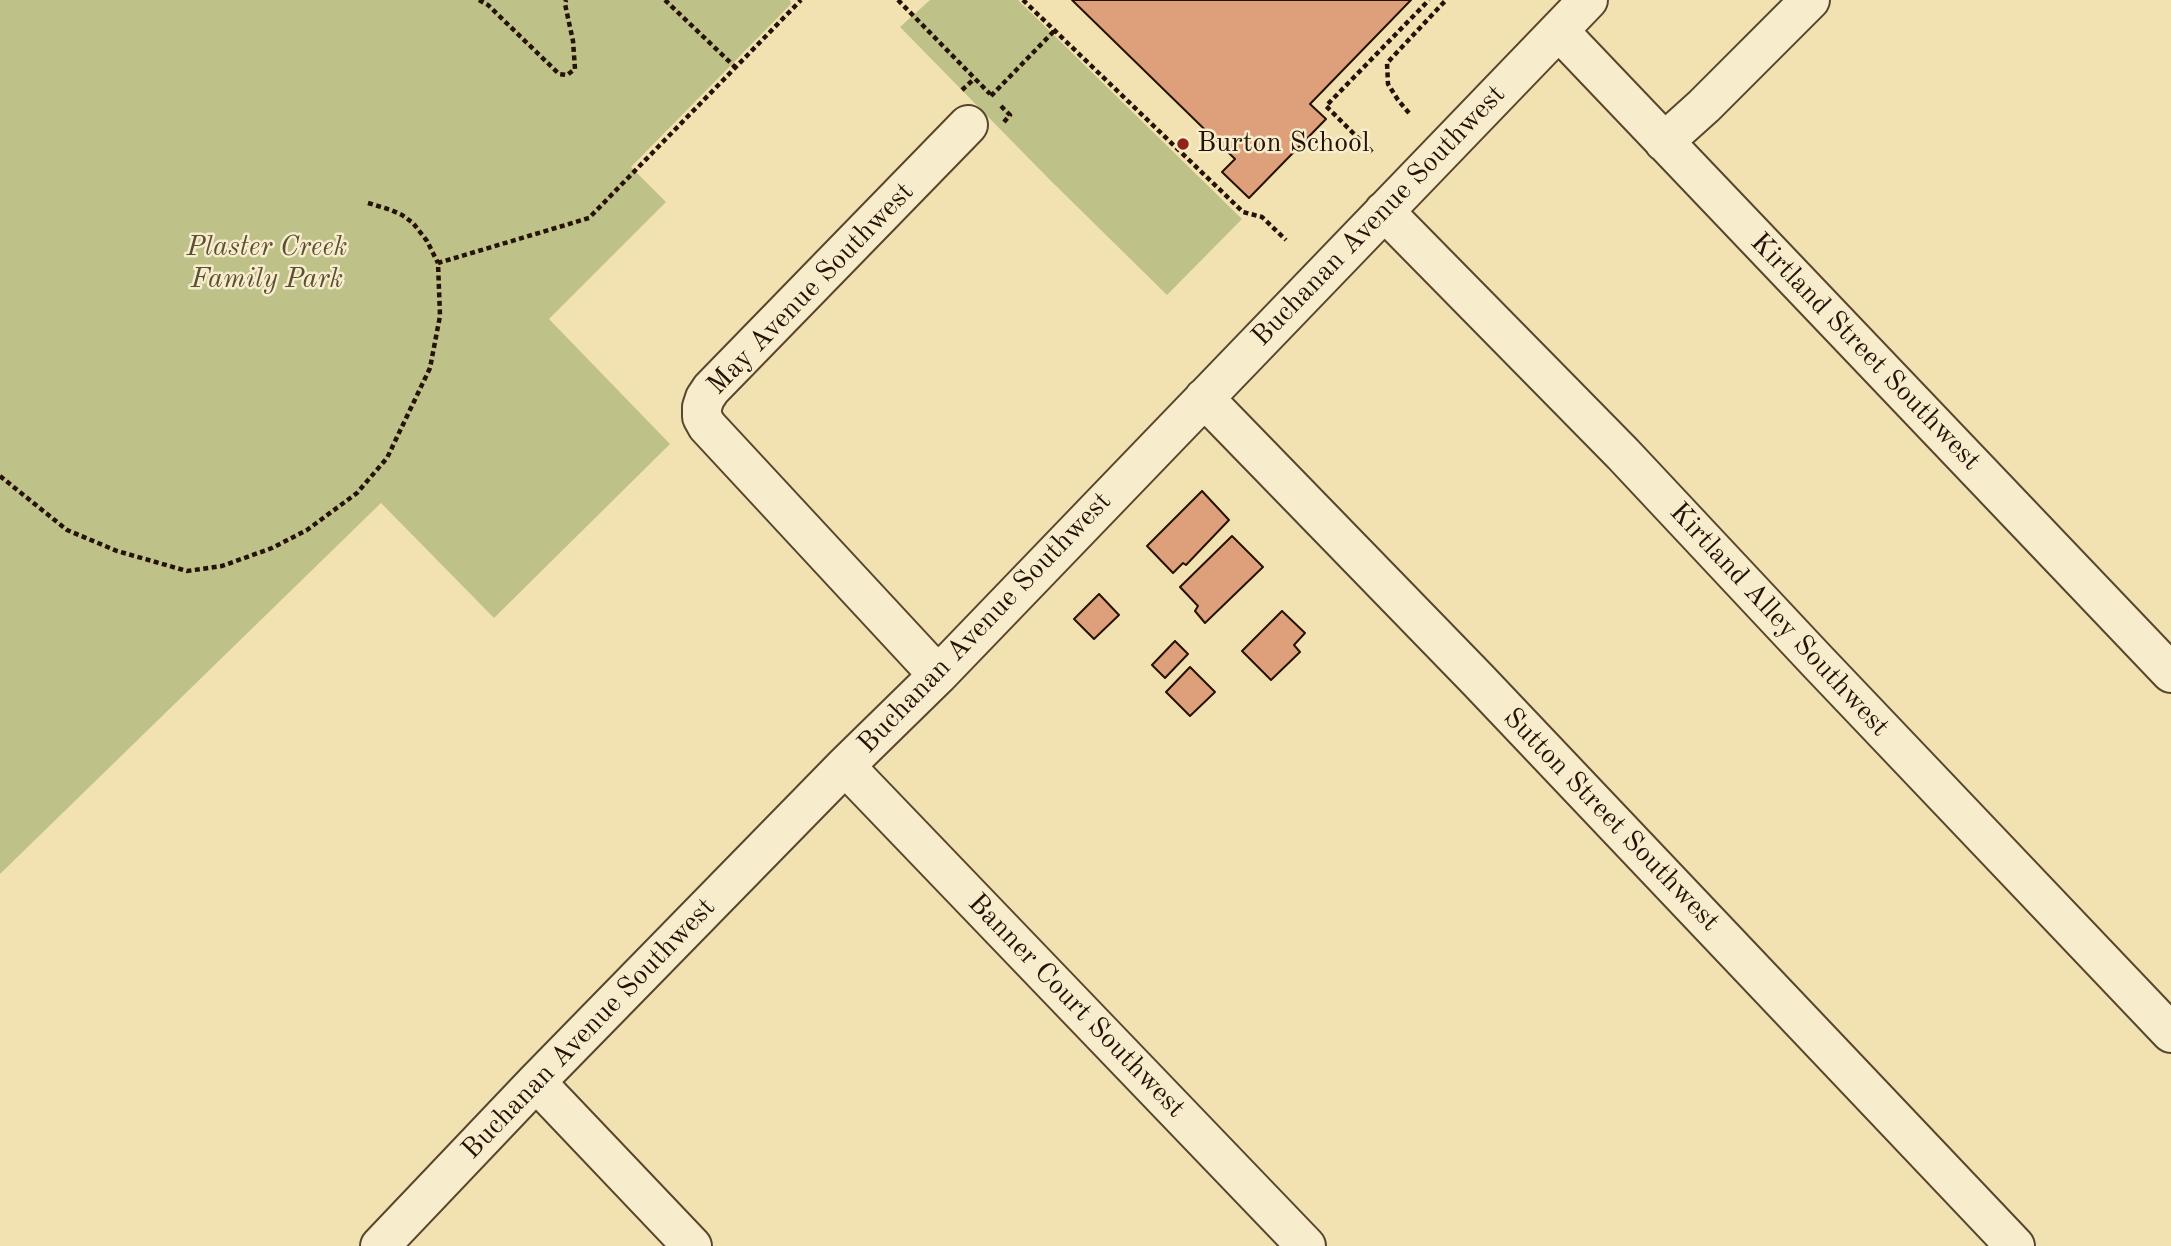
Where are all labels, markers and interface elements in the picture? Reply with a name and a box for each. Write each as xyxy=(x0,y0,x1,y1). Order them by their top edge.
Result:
street label: Buchanan Avenue Southwest xyxy=(1245,78,1513,354)
place label: Burton School xyxy=(1197,127,1370,161)
marker: Burton School xyxy=(1175,136,1191,152)
street label: May Avenue Southwest xyxy=(701,176,921,402)
street label: Kirtland Street Southwest xyxy=(1743,226,1987,478)
park label: Plaster Creek Family Park xyxy=(187,231,347,297)
street label: Buchanan Avenue Southwest xyxy=(851,485,1119,761)
street label: Kirtland Alley Southwest xyxy=(1662,496,1896,744)
street label: Sutton Street Southwest xyxy=(1496,701,1726,939)
street label: Banner Court Southwest xyxy=(960,887,1192,1125)
street label: Buchanan Avenue Southwest xyxy=(455,891,723,1167)

